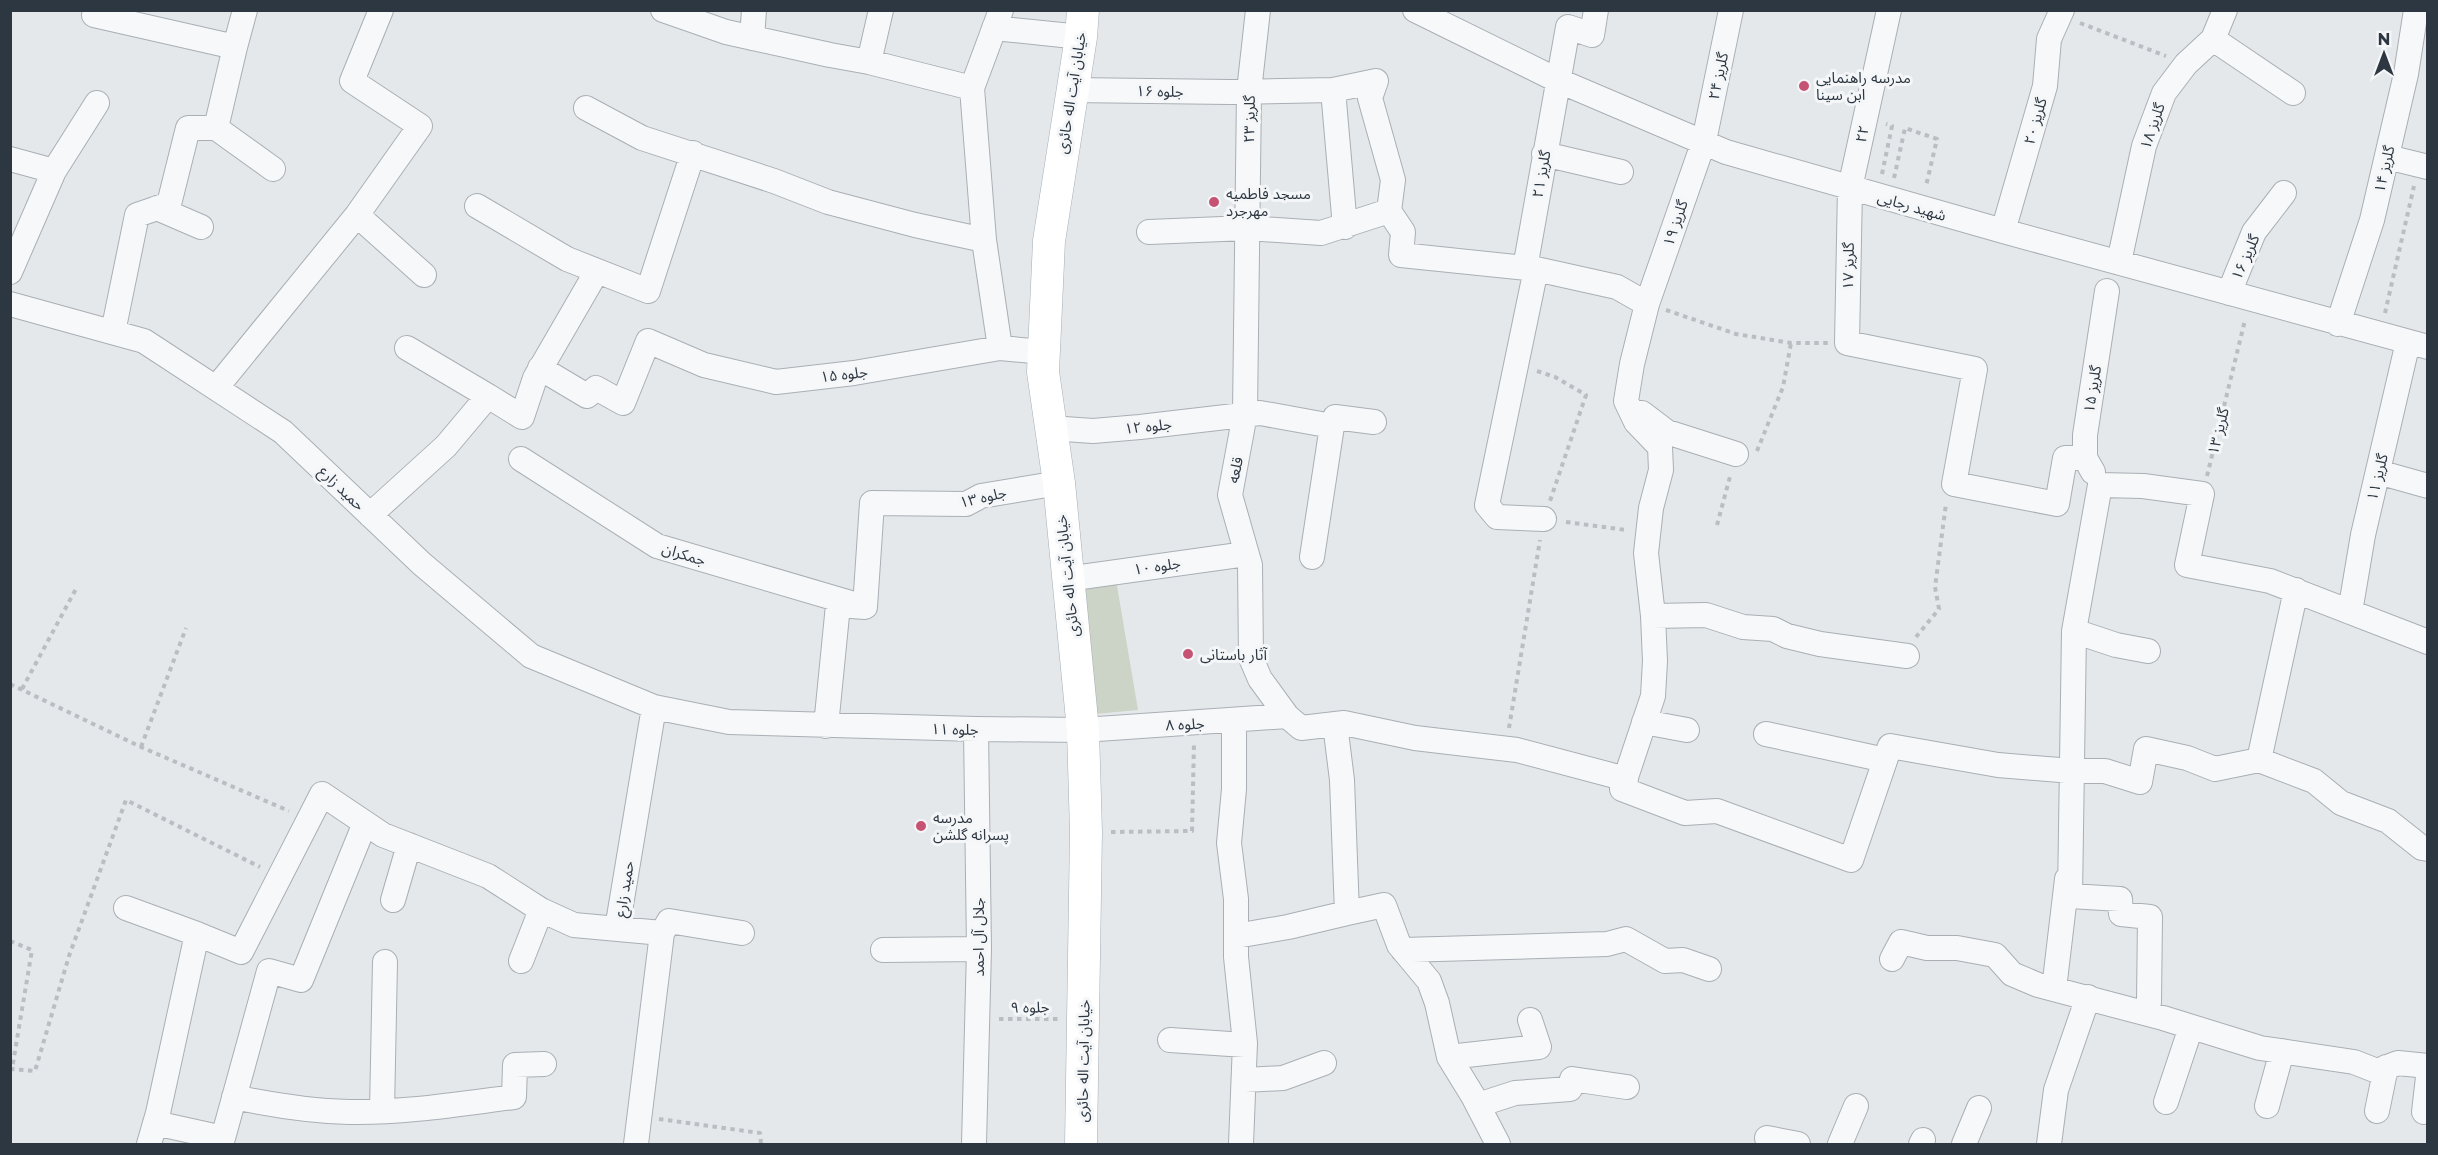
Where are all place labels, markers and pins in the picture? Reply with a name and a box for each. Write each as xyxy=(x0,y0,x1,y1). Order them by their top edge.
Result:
place label: مدرسه راهنمایی ابن سینا xyxy=(1816,68,1911,104)
marker: مدرسه راهنمایی ابن سینا xyxy=(1797,79,1811,93)
place label: مسجد فاطمیه مهرجرد xyxy=(1226,184,1311,220)
marker: مسجد فاطمیه مهرجرد xyxy=(1207,195,1221,209)
place label: آثار باستانی xyxy=(1200,645,1268,664)
marker: آثار باستانی xyxy=(1181,647,1195,661)
place label: مدرسه پسرانه گلشن xyxy=(933,808,1009,845)
marker: مدرسه پسرانه گلشن xyxy=(914,819,928,833)

